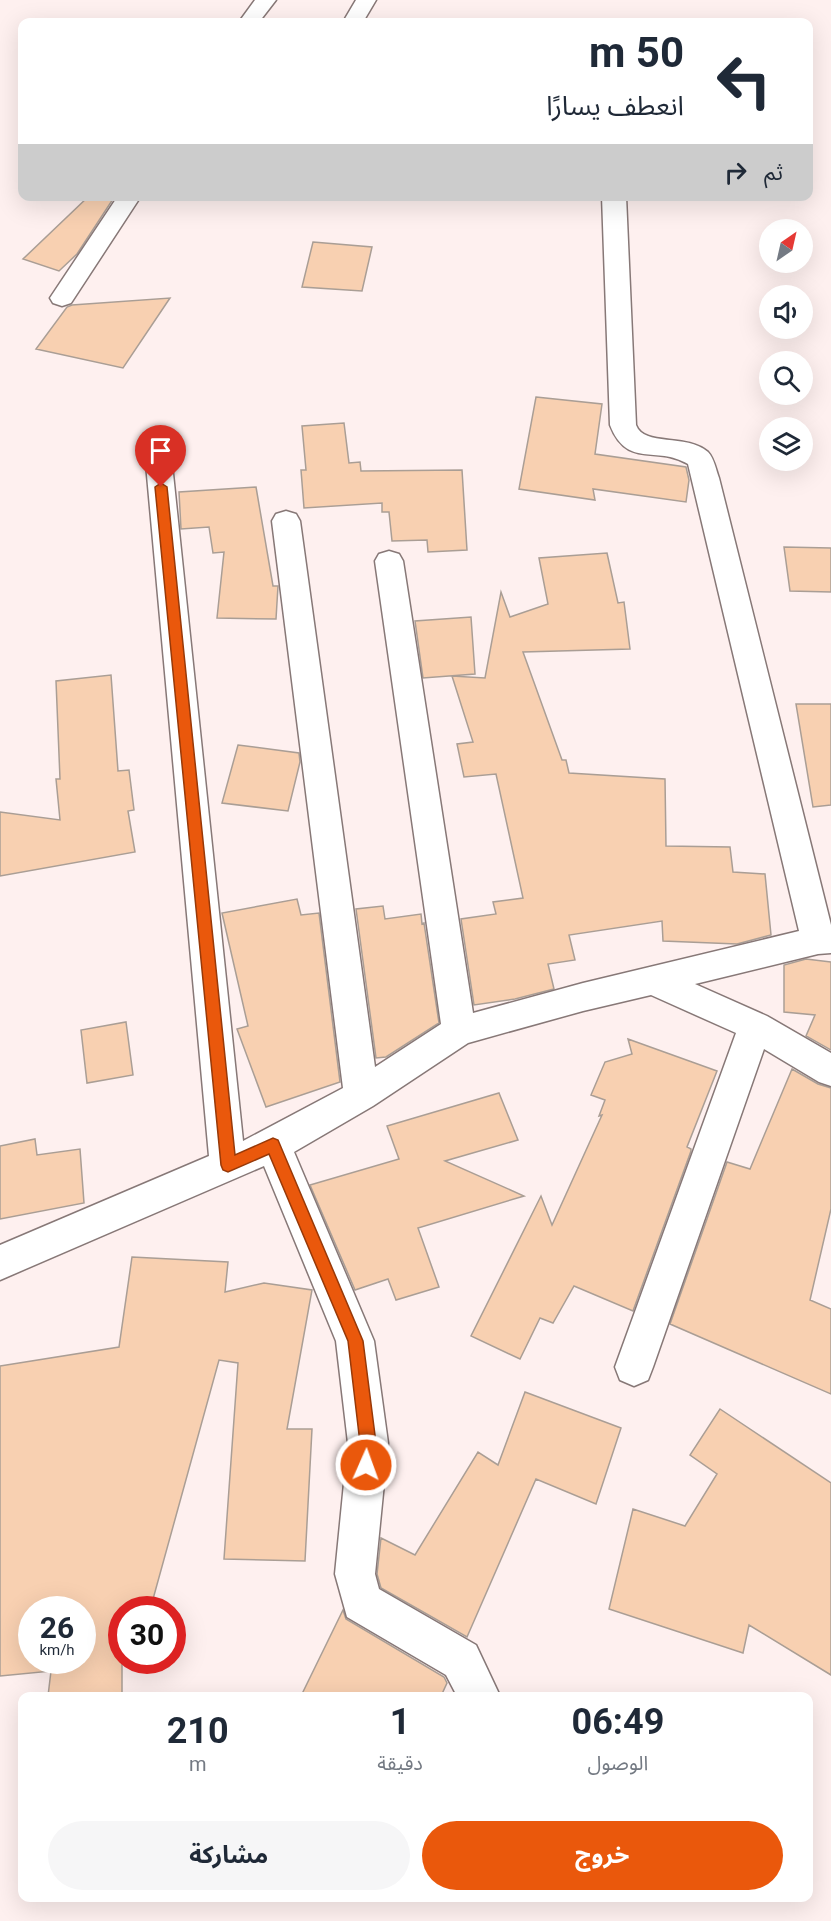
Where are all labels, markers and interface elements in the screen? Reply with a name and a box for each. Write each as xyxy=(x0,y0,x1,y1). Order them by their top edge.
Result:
text: 50 m xyxy=(589,28,684,77)
icon: left xyxy=(705,42,783,120)
text: انعطف يسارًا xyxy=(546,90,684,122)
icon: right xyxy=(719,156,752,189)
text: ثم xyxy=(764,160,783,185)
north arrow xyxy=(759,219,813,273)
map controls xyxy=(759,219,813,471)
button: sound xyxy=(759,285,813,339)
button: search xyxy=(759,351,813,405)
button: layers xyxy=(759,417,813,471)
pin xyxy=(135,425,186,487)
icon: arrive xyxy=(144,434,177,467)
position arrow xyxy=(334,1433,398,1497)
speed limit sign: 30 xyxy=(108,1596,186,1674)
text: 26 xyxy=(40,1610,74,1645)
text: km/h xyxy=(39,1641,75,1659)
text: 1 xyxy=(390,1701,410,1743)
text: 06:49 xyxy=(572,1701,664,1743)
text: 210 xyxy=(167,1710,229,1752)
text: دقيقة xyxy=(377,1751,423,1775)
text: الوصول xyxy=(588,1751,648,1775)
text: m xyxy=(189,1752,206,1776)
button: مشاركة xyxy=(48,1821,410,1890)
button: خروج xyxy=(422,1821,783,1890)

